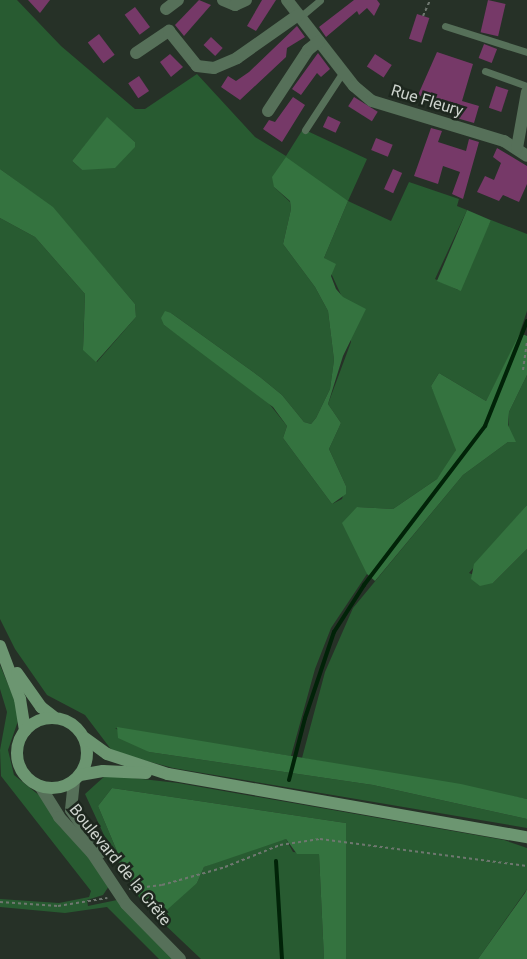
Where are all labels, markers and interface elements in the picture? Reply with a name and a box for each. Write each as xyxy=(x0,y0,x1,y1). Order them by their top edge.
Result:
street label: Rue Fleury xyxy=(389,81,465,121)
street label: Boulevard de la Crête xyxy=(65,800,175,930)

